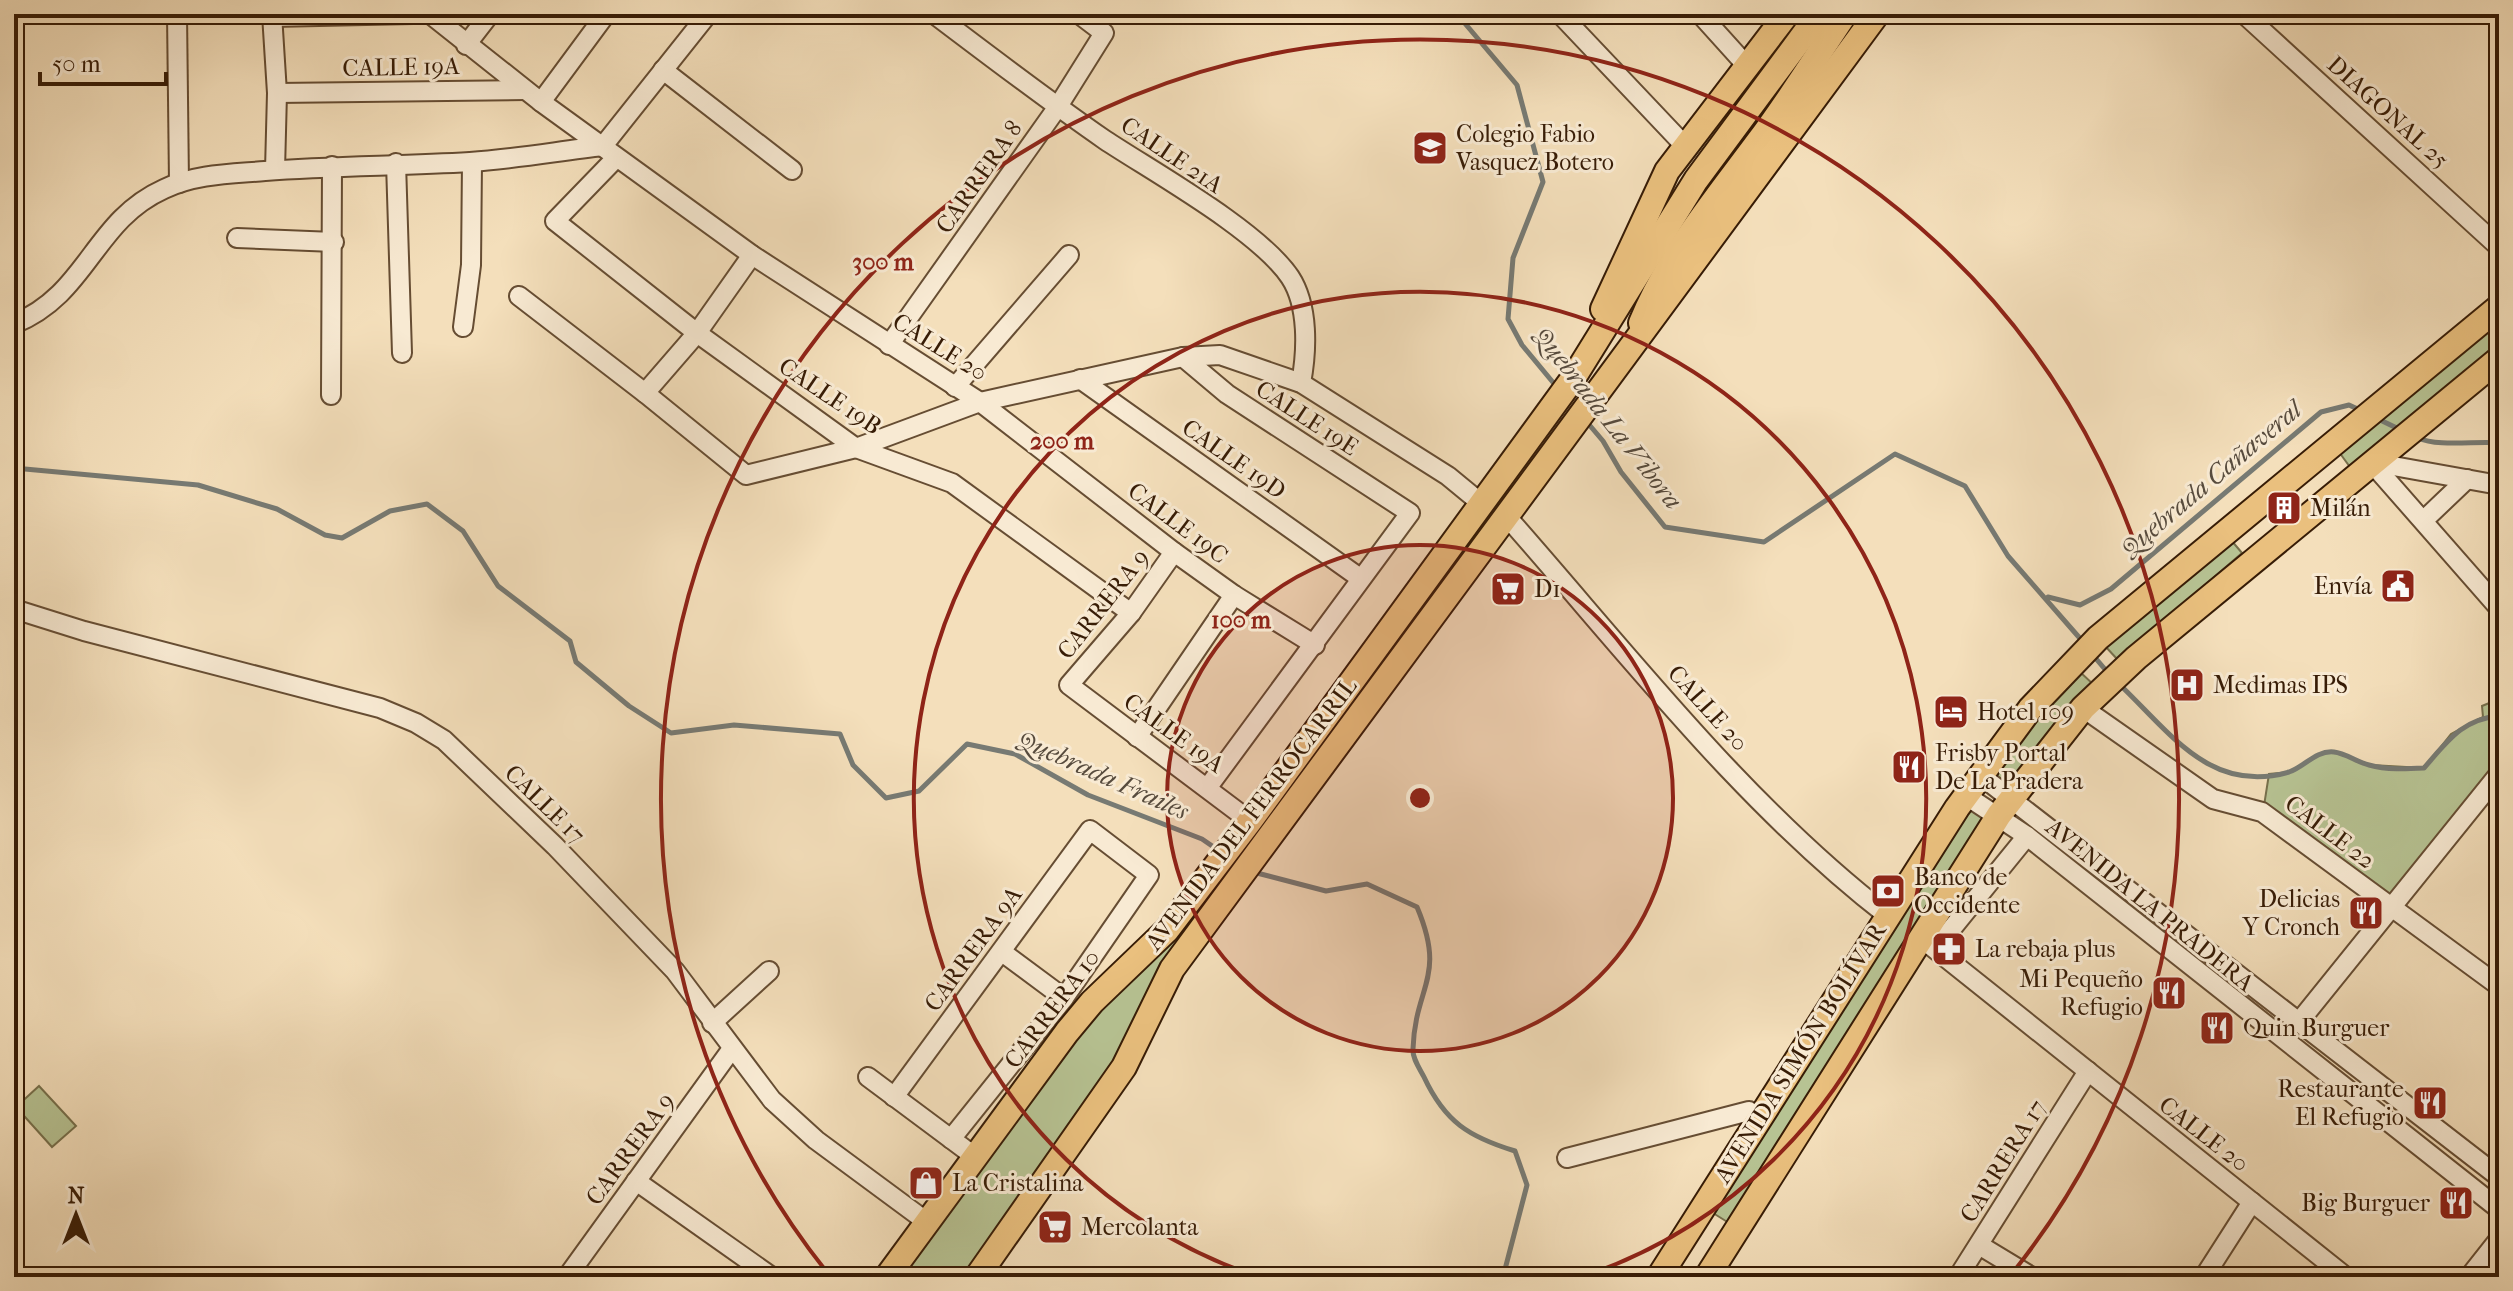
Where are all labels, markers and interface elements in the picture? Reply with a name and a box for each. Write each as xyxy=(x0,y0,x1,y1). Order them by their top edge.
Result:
scale bar xyxy=(40,36,166,86)
text: 50 m xyxy=(52,50,101,78)
street label: DIAGONAL 25 xyxy=(2322,50,2454,174)
street label: CALLE 19A xyxy=(342,52,460,82)
street label: CALLE 21A xyxy=(1116,111,1229,200)
street label: CARRERA 8 xyxy=(930,115,1028,239)
place label: Colegio Fabio Vasquez Botero xyxy=(1455,120,1614,176)
school or university icon: Colegio Fabio Vasquez Botero xyxy=(1411,129,1449,167)
text: 300 m xyxy=(852,248,915,276)
street label: CALLE 20 xyxy=(888,307,992,387)
water label: Quebrada La Vibora xyxy=(1527,320,1689,515)
street label: CALLE 19B xyxy=(774,352,886,440)
street label: CALLE 19E xyxy=(1251,375,1363,461)
water label: Quebrada Cañaveral xyxy=(2114,393,2310,564)
street label: CALLE 19D xyxy=(1177,413,1291,505)
text: 200 m xyxy=(1030,427,1095,455)
street label: CALLE 19C xyxy=(1123,476,1233,570)
building icon: Milán xyxy=(2265,489,2303,527)
place label: Milán xyxy=(2310,494,2371,522)
street label: CARRERA 9 xyxy=(1051,543,1155,665)
public building icon: Envía xyxy=(2379,567,2417,605)
supermarket icon: D1 xyxy=(1489,570,1527,608)
place label: Envía xyxy=(2314,572,2373,600)
place label: D1 xyxy=(1534,575,1561,603)
text: 100 m xyxy=(1211,606,1272,634)
street label: CALLE 20 xyxy=(1662,659,1754,757)
hospital icon: Medimas IPS xyxy=(2168,666,2206,704)
place label: Medimas IPS xyxy=(2213,671,2348,699)
street label: AVENIDA DEL FERROCARRIL xyxy=(1139,672,1363,956)
street label: CALLE 19A xyxy=(1118,687,1230,779)
hotel icon: Hotel 109 xyxy=(1932,693,1970,731)
place label: Hotel 109 xyxy=(1977,698,2074,726)
water label: Quebrada Frailes xyxy=(1012,723,1194,827)
place label: Frisby Portal De La Pradera xyxy=(1935,739,2084,795)
restaurant icon: Frisby Portal De La Pradera xyxy=(1890,748,1928,786)
street label: CALLE 17 xyxy=(499,759,591,849)
centre of rings xyxy=(1406,784,1434,812)
street label: CALLE 22 xyxy=(2280,789,2380,875)
street label: AVENIDA LA PRADERA xyxy=(2040,812,2260,998)
place label: Banco de Occidente xyxy=(1914,863,2020,919)
bank icon: Banco de Occidente xyxy=(1869,872,1907,910)
street label: CARRERA 9A xyxy=(918,881,1028,1017)
place label: Delicias Y Cronch xyxy=(2242,885,2341,941)
restaurant icon: Delicias Y Cronch xyxy=(2347,894,2385,932)
street label: AVENIDA SIMÓN BOLÍVAR xyxy=(1707,916,1893,1189)
pharmacy icon: La rebaja plus xyxy=(1930,930,1968,968)
place label: La rebaja plus xyxy=(1975,935,2116,963)
street label: CARRERA 10 xyxy=(998,944,1106,1074)
place label: Mi Pequeño Refugio xyxy=(2019,965,2143,1021)
restaurant icon: Mi Pequeño Refugio xyxy=(2150,974,2188,1012)
restaurant icon: Quin Burguer xyxy=(2198,1009,2236,1047)
place label: Quin Burguer xyxy=(2243,1014,2390,1042)
place label: Restaurante El Refugio xyxy=(2278,1075,2404,1131)
restaurant icon: Restaurante El Refugio xyxy=(2411,1084,2449,1122)
street label: CARRERA 9 xyxy=(580,1087,680,1211)
street label: CALLE 20 xyxy=(2154,1090,2254,1178)
street label: CARRERA 17 xyxy=(1954,1094,2052,1228)
shop icon: La Cristalina xyxy=(907,1164,945,1202)
place label: La Cristalina xyxy=(952,1169,1084,1197)
north arrow xyxy=(36,1175,116,1255)
text: N xyxy=(68,1183,85,1209)
restaurant icon: Big Burguer xyxy=(2437,1184,2475,1222)
place label: Big Burguer xyxy=(2301,1189,2431,1217)
supermarket icon: Mercolanta xyxy=(1036,1208,1074,1246)
place label: Mercolanta xyxy=(1081,1213,1199,1241)

